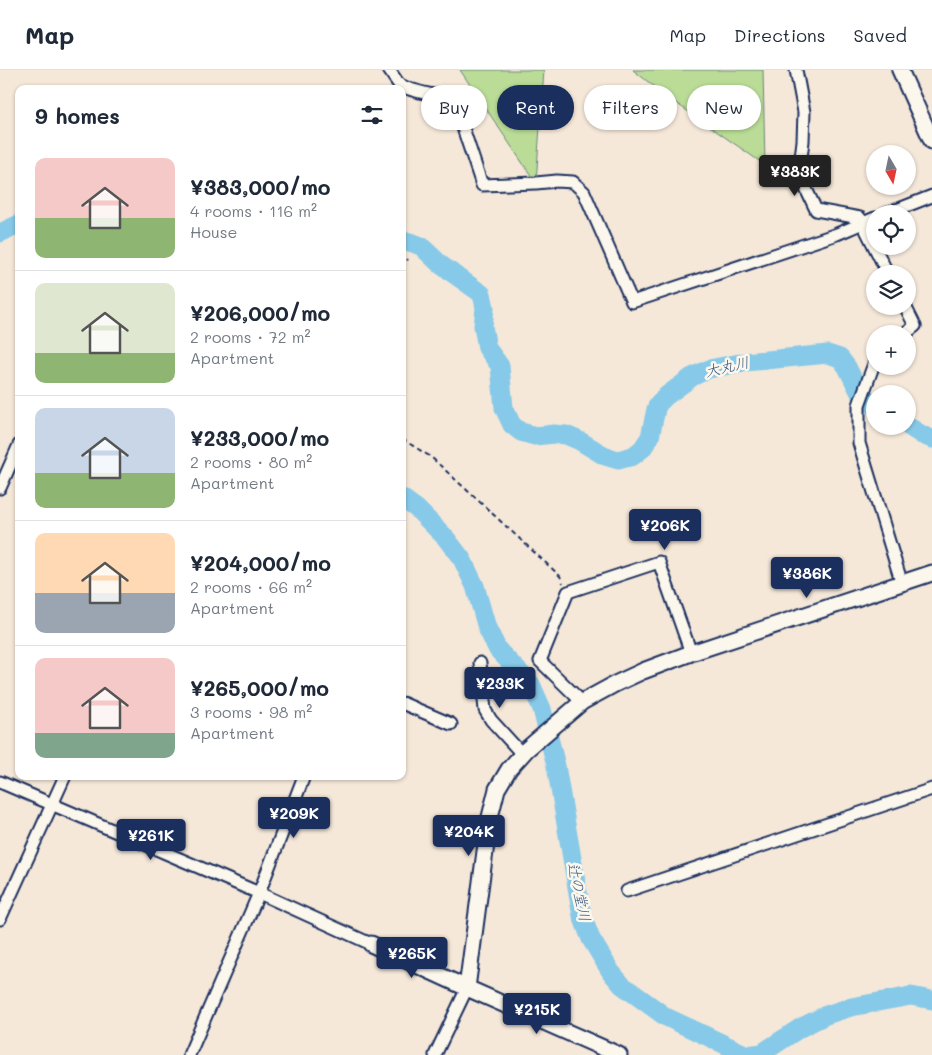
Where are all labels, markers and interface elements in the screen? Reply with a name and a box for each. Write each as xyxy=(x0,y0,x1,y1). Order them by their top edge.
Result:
text: Map xyxy=(25,19,74,50)
text: Map xyxy=(669,23,706,47)
text: Directions xyxy=(734,23,826,47)
text: Saved xyxy=(854,23,907,47)
chip: Buy xyxy=(421,85,487,130)
chip: Rent xyxy=(497,85,574,130)
chip: Filters xyxy=(584,85,677,130)
chip: New xyxy=(687,85,761,130)
icon: filters xyxy=(358,101,386,129)
text: 9 homes xyxy=(35,102,120,129)
north arrow xyxy=(866,145,916,195)
map controls xyxy=(866,145,916,435)
pin: ¥383K xyxy=(760,154,830,197)
text: ¥383K xyxy=(770,160,820,181)
text: ¥383,000/mo xyxy=(190,173,331,200)
icon: home xyxy=(75,178,135,238)
text: 4 rooms · 116 m² xyxy=(190,200,317,221)
button: locate xyxy=(866,205,916,255)
text: House xyxy=(190,221,237,242)
button: layers xyxy=(866,265,916,315)
text: ¥206,000/mo xyxy=(190,299,330,326)
icon: home xyxy=(75,303,135,363)
button: + xyxy=(866,325,916,375)
text: 2 rooms · 72 m² xyxy=(190,326,311,347)
text: Apartment xyxy=(190,347,275,368)
water label: 大丸川 xyxy=(703,351,751,381)
button: − xyxy=(866,385,916,435)
text: ¥233,000/mo xyxy=(190,424,329,451)
icon: home xyxy=(75,428,135,488)
text: 2 rooms · 80 m² xyxy=(190,451,312,472)
text: Apartment xyxy=(190,472,275,493)
pin: ¥206K xyxy=(630,508,700,551)
text: ¥206K xyxy=(640,514,690,535)
text: ¥204,000/mo xyxy=(190,549,331,576)
icon: home xyxy=(75,553,135,613)
pin: ¥386K xyxy=(772,556,842,599)
text: ¥386K xyxy=(782,562,832,583)
text: 2 rooms · 66 m² xyxy=(190,576,312,597)
text: Apartment xyxy=(190,597,275,618)
pin: ¥233K xyxy=(465,666,535,709)
text: ¥233K xyxy=(475,672,525,693)
text: ¥265,000/mo xyxy=(190,674,329,701)
icon: home xyxy=(75,678,135,738)
text: 3 rooms · 98 m² xyxy=(190,701,312,722)
text: Apartment xyxy=(190,722,275,743)
pin: ¥209K xyxy=(259,796,329,839)
text: ¥209K xyxy=(269,802,319,823)
pin: ¥204K xyxy=(434,814,504,857)
pin: ¥261K xyxy=(116,818,186,861)
text: ¥204K xyxy=(444,820,494,841)
text: ¥261K xyxy=(128,824,174,845)
water label: 辻の堂川 xyxy=(564,860,596,923)
pin: ¥265K xyxy=(377,936,447,979)
text: ¥265K xyxy=(388,942,436,963)
pin: ¥215K xyxy=(502,992,572,1035)
text: ¥215K xyxy=(514,998,560,1019)

